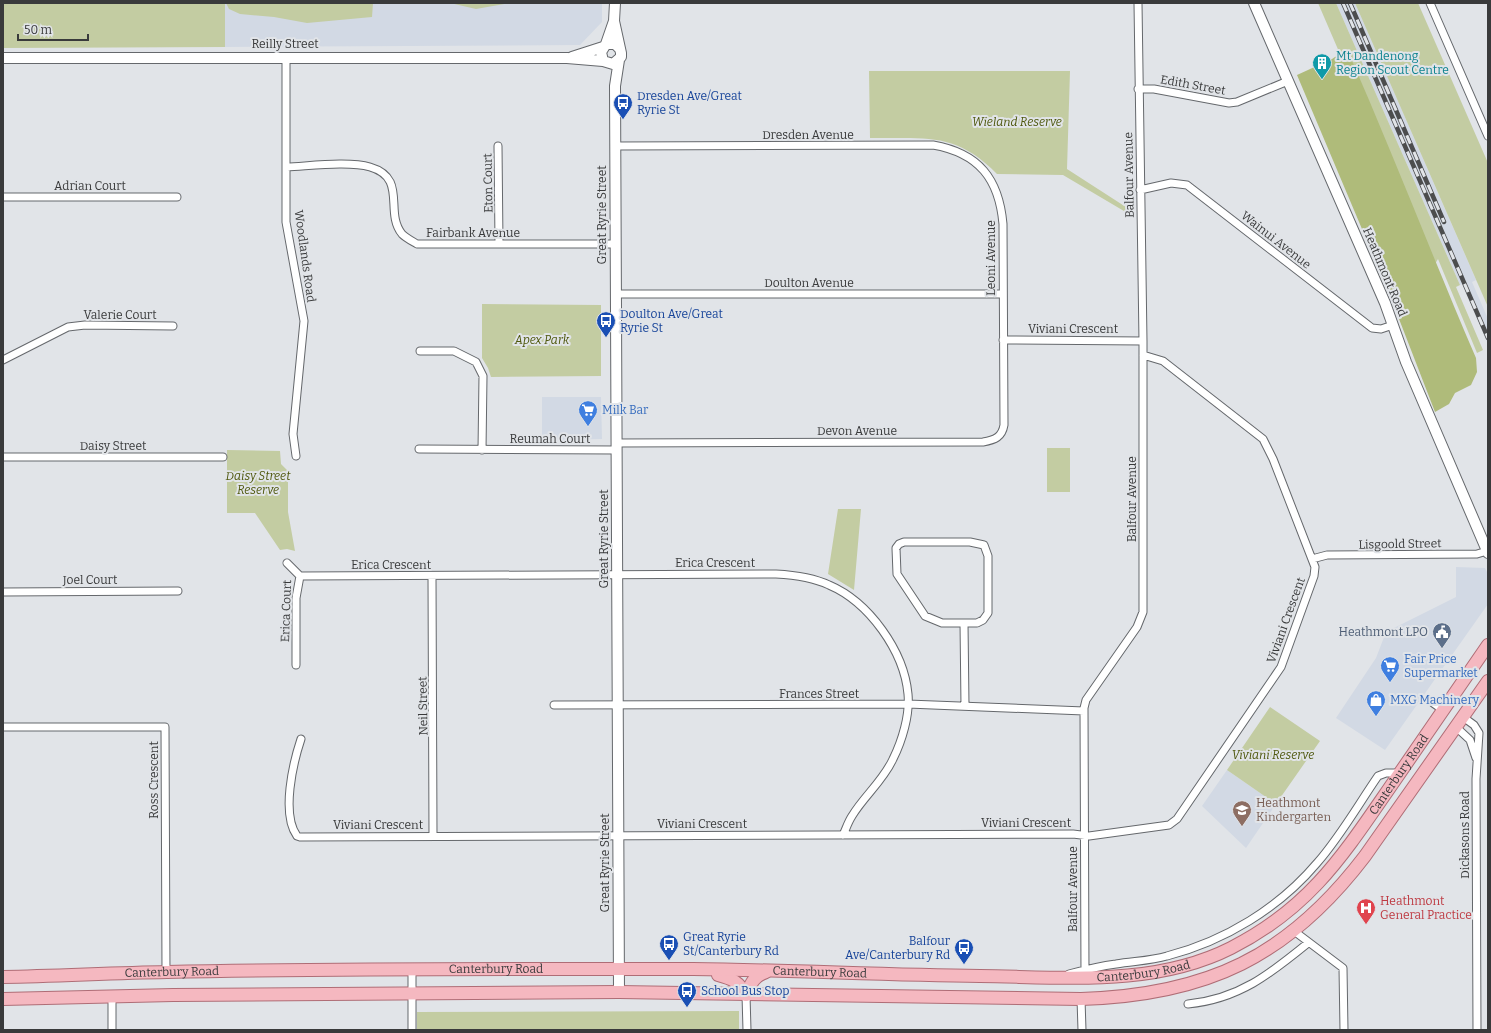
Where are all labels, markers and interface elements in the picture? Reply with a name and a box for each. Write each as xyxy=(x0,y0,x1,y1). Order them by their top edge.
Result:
scale bar xyxy=(18,16,88,42)
text: 50 m xyxy=(24,23,53,37)
street label: Reilly Street xyxy=(251,37,319,51)
place label: Mt Dandenong Region Scout Centre xyxy=(1336,49,1449,77)
building icon: Mt Dandenong Region Scout Centre xyxy=(1311,52,1333,80)
street label: Edith Street xyxy=(1159,72,1227,98)
place label: Dresden Ave/Great Ryrie St xyxy=(637,89,743,117)
bus stop icon: Dresden Ave/Great Ryrie St xyxy=(612,92,634,120)
park label: Wieland Reserve xyxy=(972,115,1062,129)
street label: Dresden Avenue xyxy=(762,128,854,142)
street label: Balfour Avenue xyxy=(1121,132,1137,218)
street label: Eton Court xyxy=(480,152,496,213)
street label: Great Ryrie Street xyxy=(595,165,609,265)
street label: Adrian Court xyxy=(54,179,127,193)
street label: Wainui Avenue xyxy=(1238,208,1314,272)
street label: Woodlands Road xyxy=(292,209,318,303)
street label: Leoni Avenue xyxy=(984,220,998,296)
street label: Fairbank Avenue xyxy=(426,226,520,240)
street label: Heathmont Road xyxy=(1360,226,1410,318)
street label: Doulton Avenue xyxy=(764,276,854,290)
place label: Doulton Ave/Great Ryrie St xyxy=(620,307,724,335)
street label: Valerie Court xyxy=(84,308,157,322)
bus stop icon: Doulton Ave/Great Ryrie St xyxy=(595,310,617,338)
street label: Viviani Crescent xyxy=(1028,322,1119,336)
park label: Apex Park xyxy=(514,333,570,347)
supermarket icon: Milk Bar xyxy=(577,399,599,427)
place label: Milk Bar xyxy=(602,403,649,417)
street label: Devon Avenue xyxy=(817,424,897,438)
street label: Reumah Court xyxy=(510,432,591,446)
street label: Daisy Street xyxy=(80,439,147,453)
street label: Balfour Avenue xyxy=(1125,456,1139,542)
park label: Daisy Street Reserve xyxy=(226,469,291,497)
street label: Great Ryrie Street xyxy=(597,489,611,589)
street label: Lisgoold Street xyxy=(1358,536,1442,552)
street label: Erica Crescent xyxy=(675,556,756,570)
street label: Erica Crescent xyxy=(351,558,432,572)
street label: Joel Court xyxy=(62,573,118,587)
street label: Viviani Crescent xyxy=(1264,575,1308,665)
street label: Erica Court xyxy=(278,579,294,642)
public building icon: Heathmont LPO xyxy=(1431,621,1453,649)
place label: Heathmont LPO xyxy=(1339,625,1428,639)
place label: Fair Price Supermarket xyxy=(1404,652,1478,680)
supermarket icon: Fair Price Supermarket xyxy=(1379,655,1401,683)
street label: Neil Street xyxy=(415,676,431,736)
street label: Frances Street xyxy=(779,687,860,701)
shop icon: MXG Machinery xyxy=(1365,689,1387,717)
place label: MXG Machinery xyxy=(1390,693,1480,707)
street label: Canterbury Road xyxy=(1366,732,1431,817)
street label: Ross Crescent xyxy=(147,741,161,819)
park label: Viviani Reserve xyxy=(1232,748,1314,762)
street label: Dickasons Road xyxy=(1458,791,1472,879)
place label: Heathmont Kindergarten xyxy=(1256,796,1331,824)
school or university icon: Heathmont Kindergarten xyxy=(1231,799,1253,827)
street label: Great Ryrie Street xyxy=(598,813,612,913)
street label: Viviani Crescent xyxy=(981,816,1072,830)
street label: Viviani Crescent xyxy=(657,817,748,831)
street label: Viviani Crescent xyxy=(333,818,424,832)
street label: Balfour Avenue xyxy=(1066,846,1080,932)
place label: Heathmont General Practice xyxy=(1380,894,1472,922)
hospital icon: Heathmont General Practice xyxy=(1355,897,1377,925)
place label: Great Ryrie St/Canterbury Rd xyxy=(683,930,779,958)
bus stop icon: Great Ryrie St/Canterbury Rd xyxy=(658,933,680,961)
place label: Balfour Ave/Canterbury Rd xyxy=(845,934,951,962)
bus stop icon: Balfour Ave/Canterbury Rd xyxy=(953,937,975,965)
street label: Canterbury Road xyxy=(1096,957,1192,984)
street label: Canterbury Road xyxy=(449,962,543,976)
street label: Canterbury Road xyxy=(124,964,219,980)
street label: Canterbury Road xyxy=(772,964,867,980)
bus stop icon: School Bus Stop xyxy=(676,980,698,1008)
place label: School Bus Stop xyxy=(701,984,790,998)

